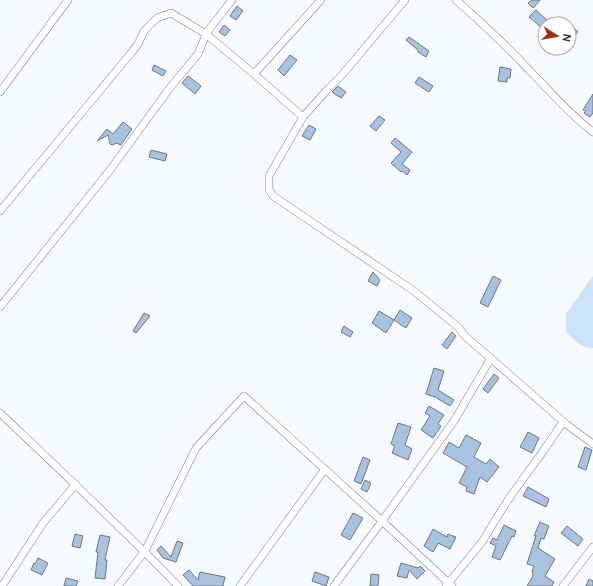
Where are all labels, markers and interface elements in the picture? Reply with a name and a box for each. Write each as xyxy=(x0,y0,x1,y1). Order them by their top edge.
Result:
north arrow xyxy=(537,16,577,56)
text: N xyxy=(559,33,574,43)

